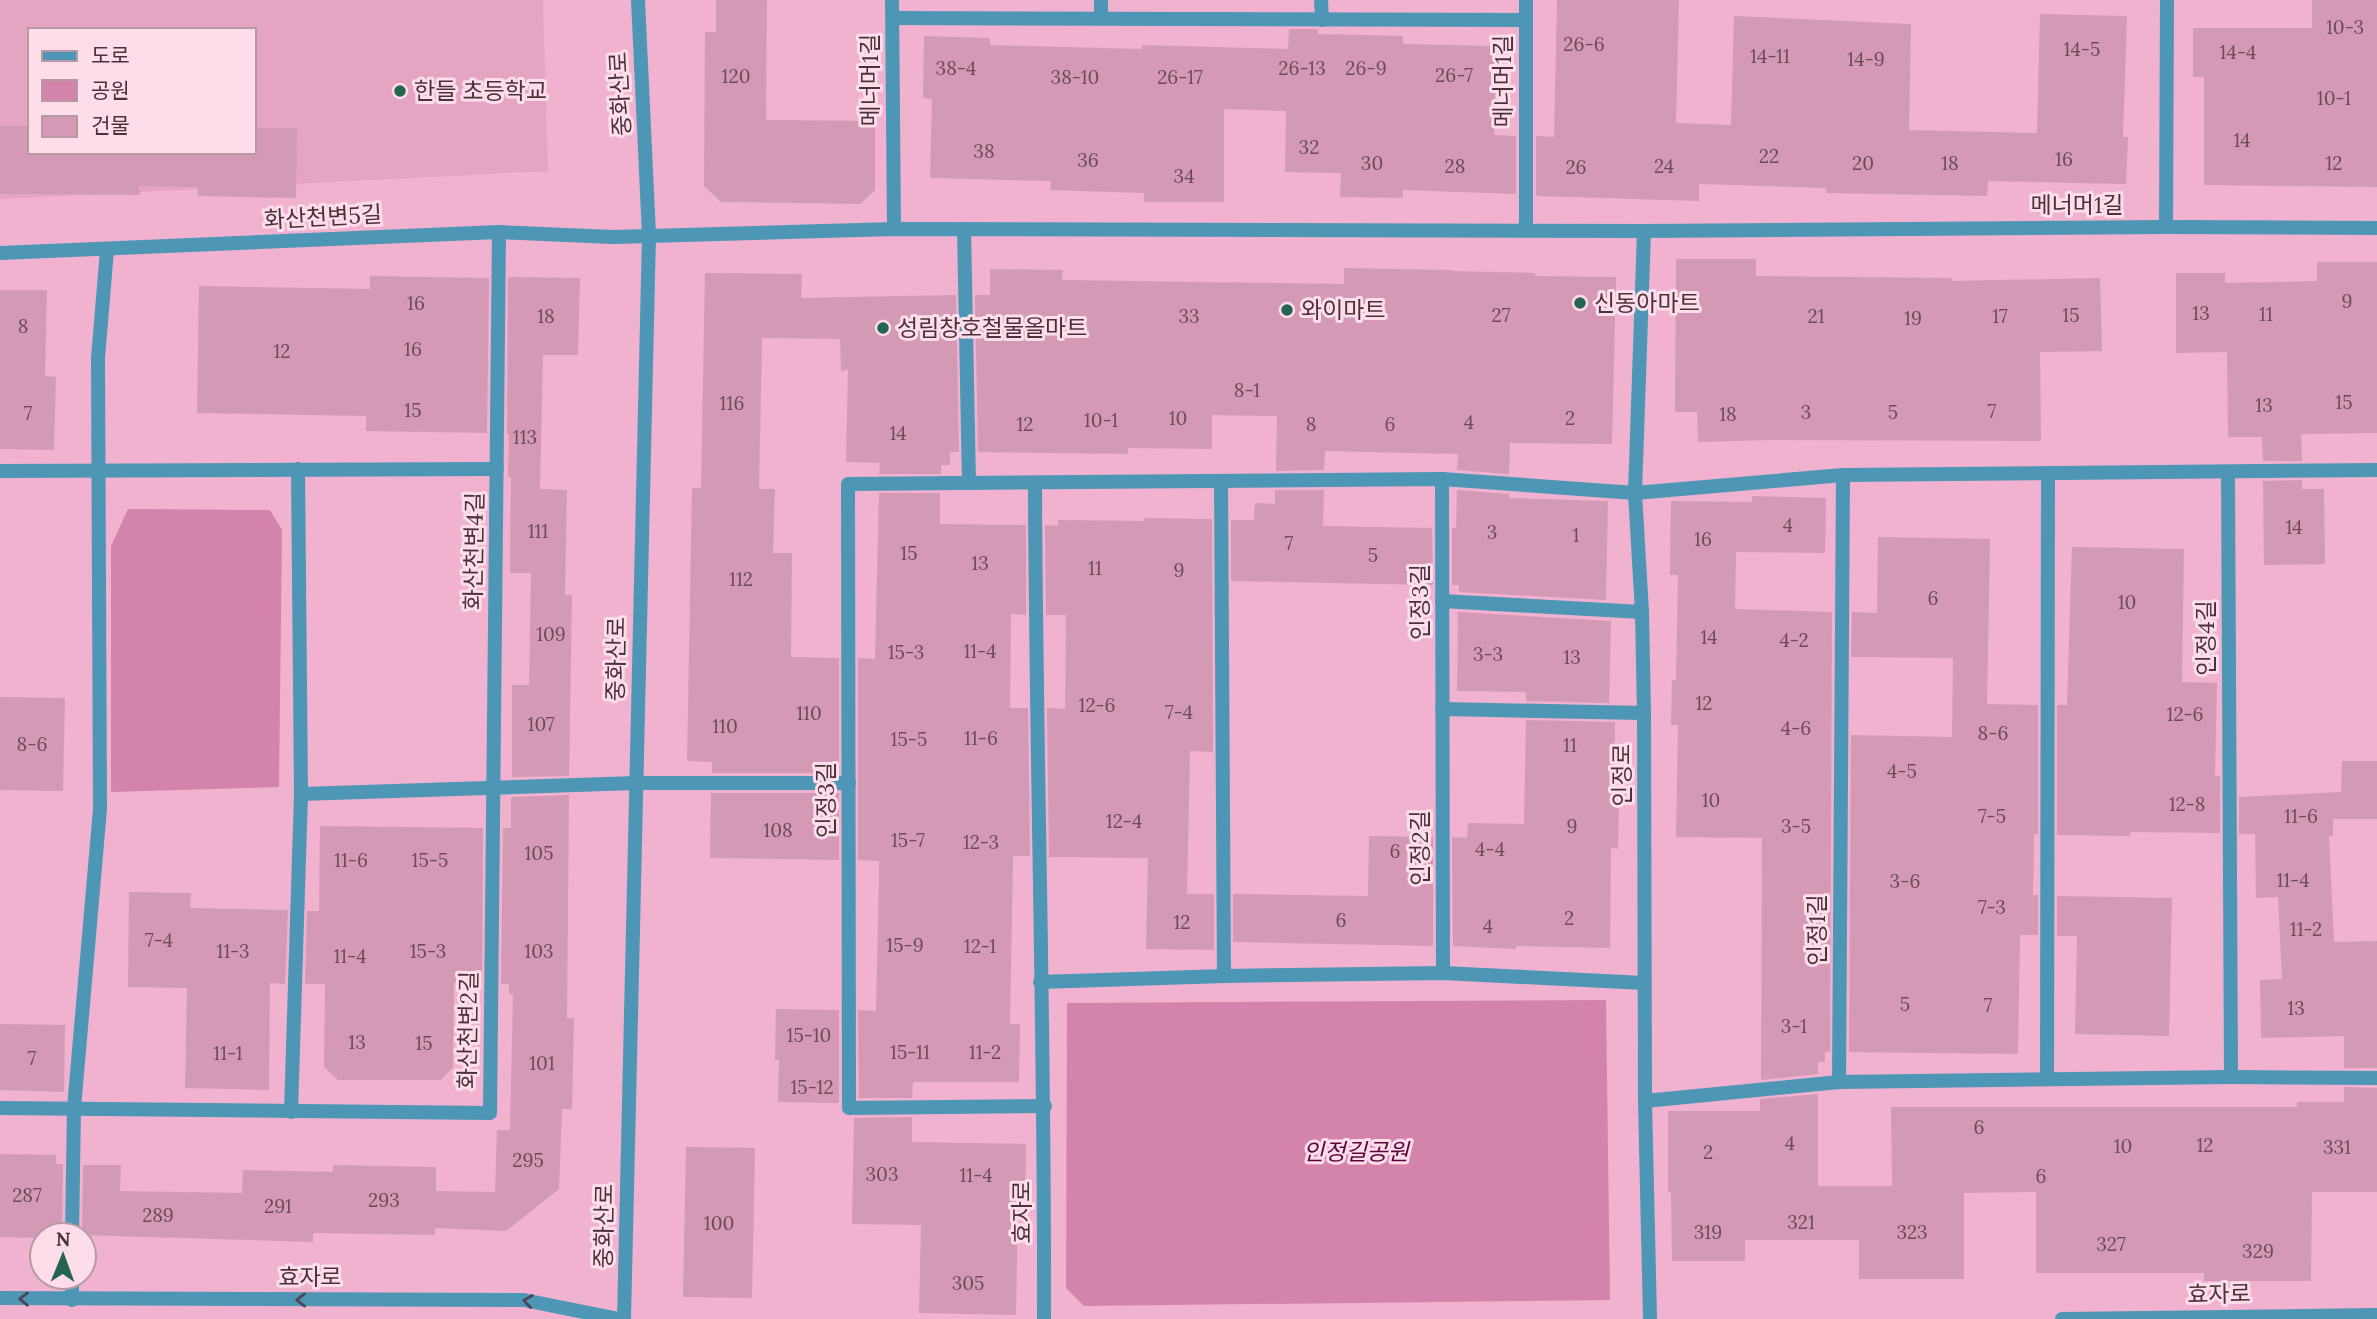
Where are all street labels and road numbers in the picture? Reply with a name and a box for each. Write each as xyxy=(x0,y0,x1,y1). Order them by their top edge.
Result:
street label: 메너머1길 xyxy=(855,33,884,127)
street label: 메너머1길 xyxy=(1488,34,1517,128)
street label: 중화산로 xyxy=(603,51,636,137)
street label: 메너머1길 xyxy=(2030,190,2124,219)
street label: 화산천변5길 xyxy=(263,199,383,234)
street label: 화산천변4길 xyxy=(458,492,489,610)
street label: 인정3길 xyxy=(1405,564,1434,640)
street label: 인정4길 xyxy=(2191,600,2220,676)
street label: 중화산로 xyxy=(600,616,631,702)
street label: 인정로 xyxy=(1607,743,1636,807)
street label: 인정3길 xyxy=(811,762,840,838)
street label: 인정2길 xyxy=(1405,810,1434,886)
street label: 인정1길 xyxy=(1802,894,1831,966)
street label: 화산천변2길 xyxy=(452,971,483,1089)
street label: 효자로 xyxy=(1007,1180,1036,1244)
street label: 중화산로 xyxy=(588,1183,619,1269)
street label: 효자로 xyxy=(278,1262,342,1291)
street label: 효자로 xyxy=(2187,1278,2251,1309)

